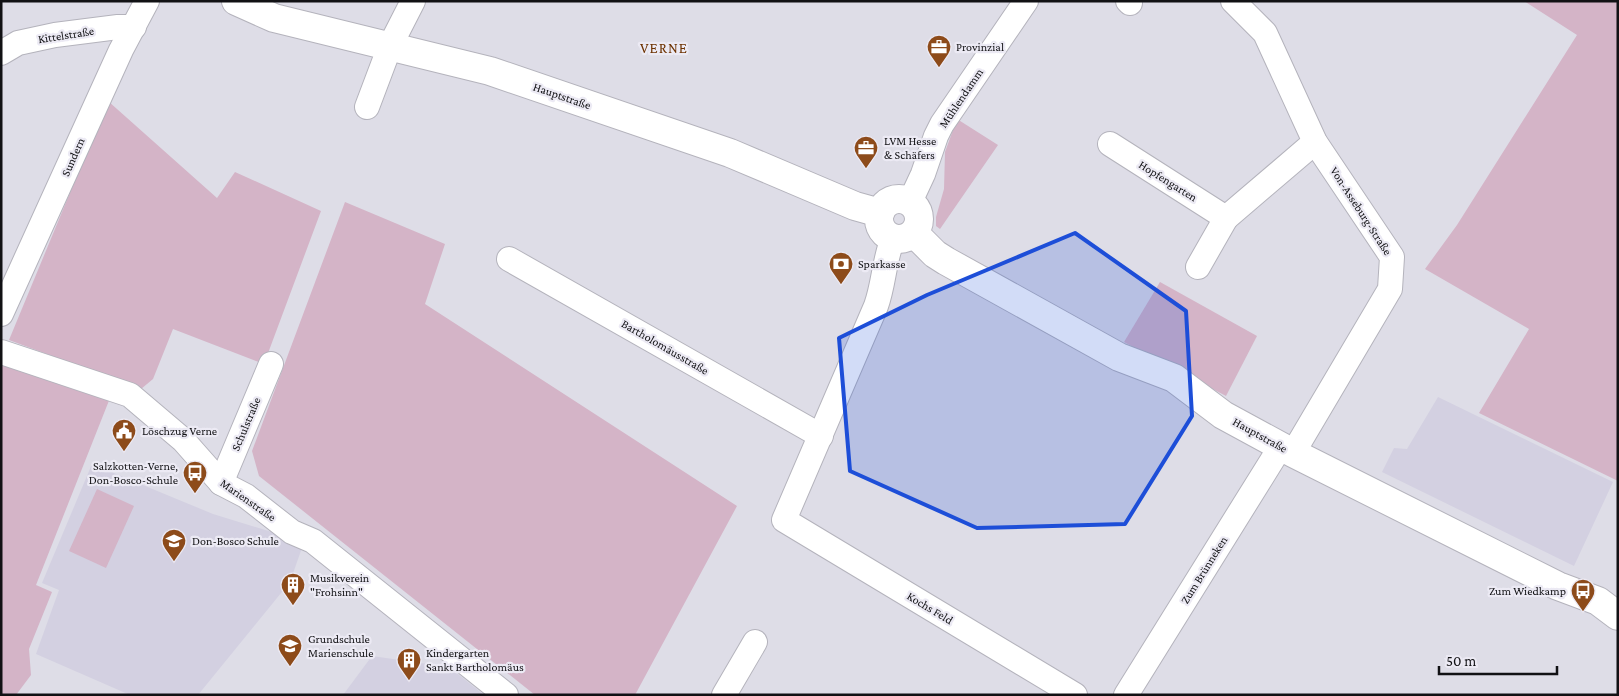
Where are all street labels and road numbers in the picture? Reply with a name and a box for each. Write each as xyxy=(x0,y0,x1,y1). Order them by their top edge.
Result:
street label: Kittelstraße xyxy=(37,24,95,46)
street label: Mühlendamm xyxy=(936,65,986,130)
street label: Hauptstraße xyxy=(531,80,593,112)
street label: Sundern xyxy=(58,135,88,178)
street label: Hopfengarten xyxy=(1136,157,1200,205)
street label: Von-Asseburg-Straße xyxy=(1327,164,1395,258)
street label: Bartholomäusstraße xyxy=(619,316,711,378)
street label: Schulstraße xyxy=(228,395,264,453)
street label: Hauptstraße xyxy=(1230,414,1290,456)
street label: Marienstraße xyxy=(217,476,279,524)
street label: Zum Brünneken xyxy=(1178,533,1231,606)
street label: Kochs Feld xyxy=(904,589,956,628)

